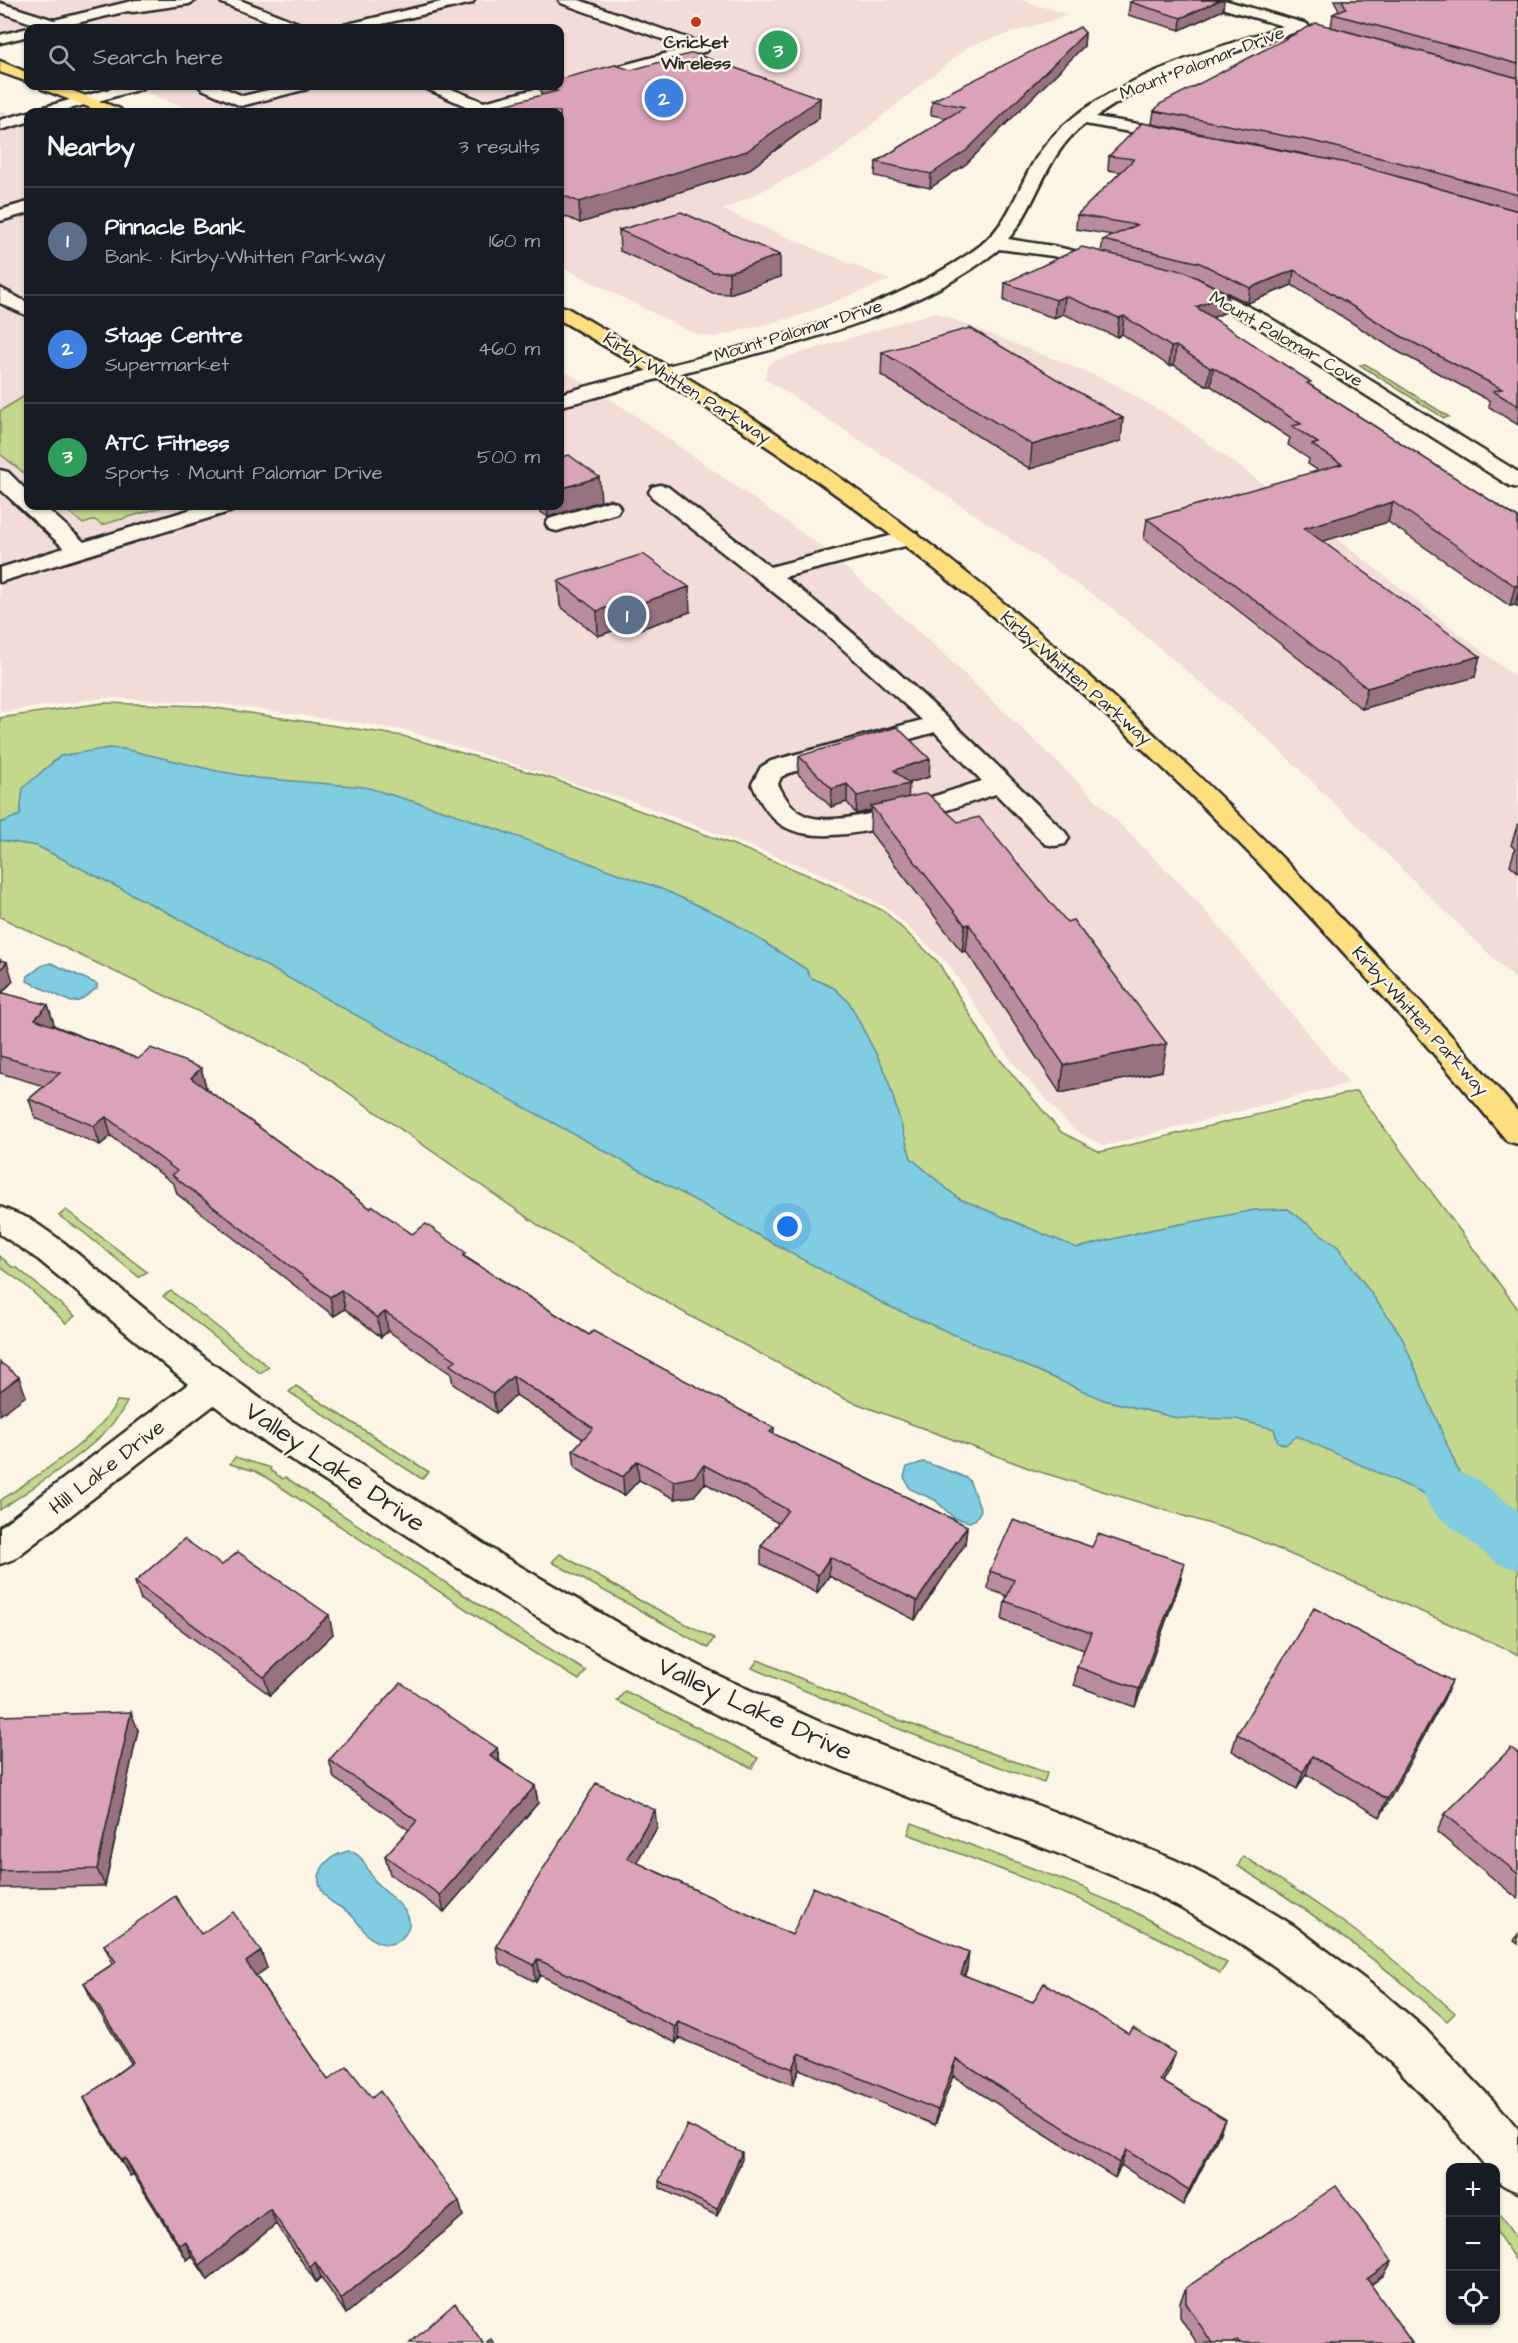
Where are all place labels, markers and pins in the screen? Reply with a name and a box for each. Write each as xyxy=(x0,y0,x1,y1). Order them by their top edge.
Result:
marker: Cricket Wireless xyxy=(689,15,703,29)
pin: 3 xyxy=(758,28,798,72)
place label: Cricket Wireless xyxy=(660,30,731,76)
pin: 2 xyxy=(644,76,684,120)
pin: 1 xyxy=(608,592,646,638)

